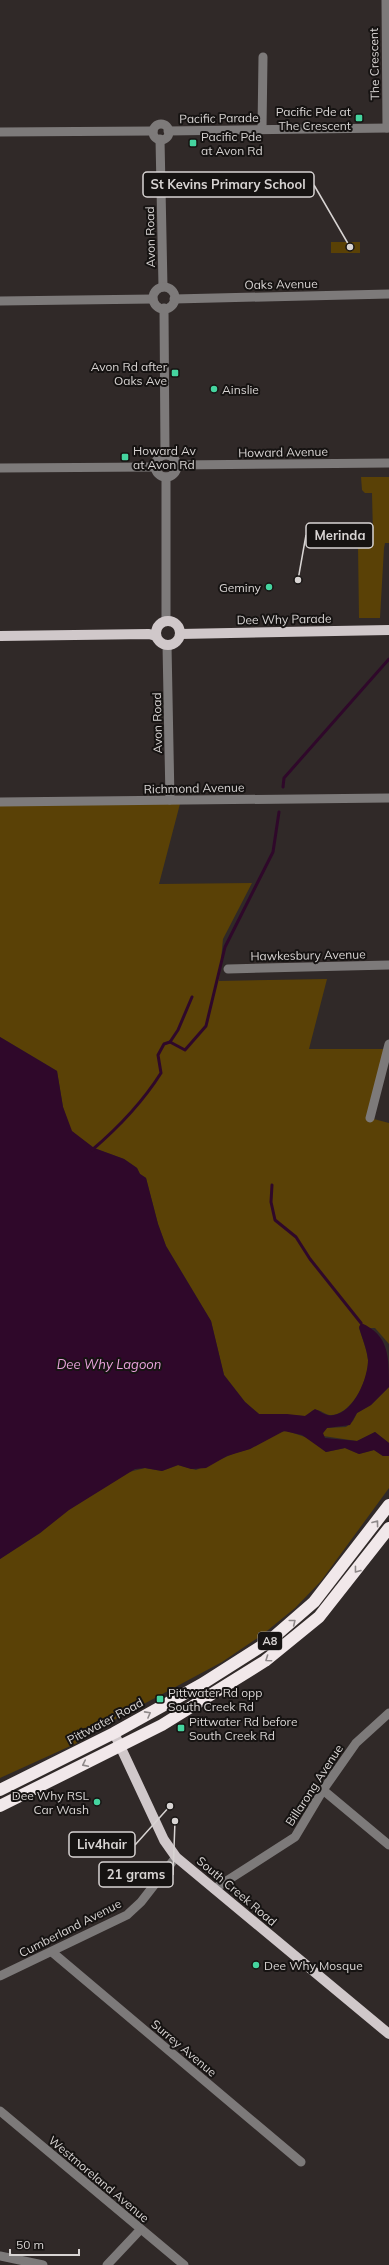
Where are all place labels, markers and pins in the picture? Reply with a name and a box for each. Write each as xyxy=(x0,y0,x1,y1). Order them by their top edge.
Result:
place label: Pacific Pde at The Crescent xyxy=(276,104,351,133)
marker: Pacific Pde at The Crescent xyxy=(354,113,364,123)
place label: Pacific Pde at Avon Rd xyxy=(201,129,263,158)
marker: Pacific Pde at Avon Rd xyxy=(188,138,198,148)
callout: St Kevins Primary School xyxy=(143,172,314,197)
place label: Avon Rd after Oaks Ave xyxy=(91,359,168,388)
marker: Avon Rd after Oaks Ave xyxy=(170,368,180,378)
place label: Ainslie xyxy=(222,382,259,397)
marker: Ainslie xyxy=(209,384,219,394)
place label: Howard Av at Avon Rd xyxy=(133,443,197,472)
marker: Howard Av at Avon Rd xyxy=(120,452,130,462)
callout: Merinda xyxy=(306,523,373,548)
place label: Geminy xyxy=(219,580,262,595)
marker: Geminy xyxy=(264,582,274,592)
place label: Pittwater Rd opp South Creek Rd xyxy=(168,1685,262,1714)
marker: Pittwater Rd opp South Creek Rd xyxy=(155,1694,165,1704)
place label: Pittwater Rd before South Creek Rd xyxy=(189,1714,297,1743)
marker: Pittwater Rd before South Creek Rd xyxy=(176,1723,186,1733)
place label: Dee Why RSL Car Wash xyxy=(12,1788,89,1817)
marker: Dee Why RSL Car Wash xyxy=(92,1797,102,1807)
callout: Liv4hair xyxy=(69,1832,135,1857)
callout: 21 grams xyxy=(99,1862,173,1887)
place label: Dee Why Mosque xyxy=(264,1958,363,1973)
marker: Dee Why Mosque xyxy=(251,1960,261,1970)

